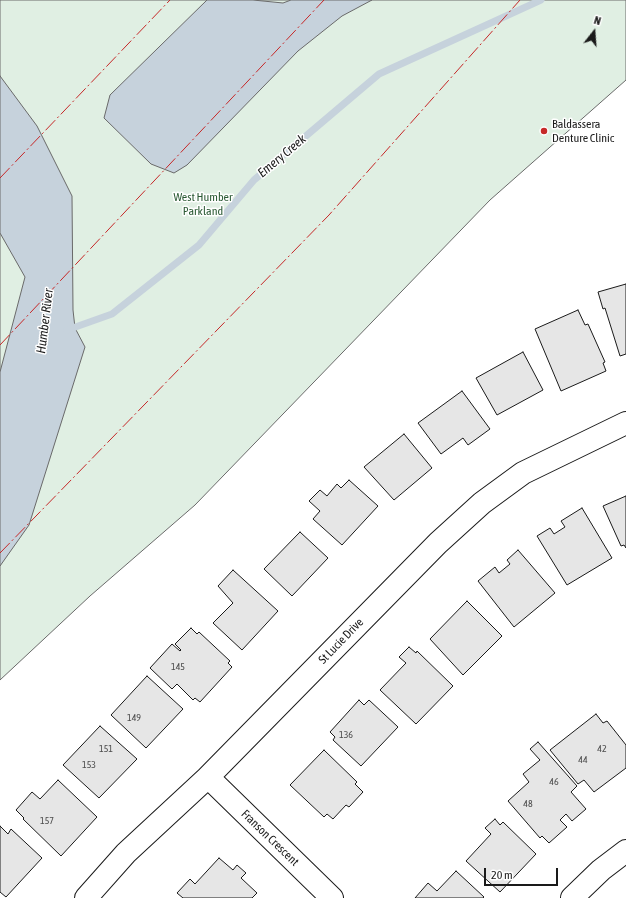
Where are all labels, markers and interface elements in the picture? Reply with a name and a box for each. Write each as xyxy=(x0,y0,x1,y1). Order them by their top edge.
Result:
north arrow xyxy=(574,12,614,52)
text: N xyxy=(593,14,602,27)
place label: Baldassera Denture Clinic xyxy=(552,117,614,145)
marker: Baldassera Denture Clinic xyxy=(539,126,549,136)
water label: Emery Creek xyxy=(255,131,309,181)
park label: West Humber Parkland xyxy=(173,190,233,218)
water label: Humber River xyxy=(33,288,57,354)
street label: St Lucie Drive xyxy=(316,615,366,667)
house number: 145 xyxy=(171,661,185,673)
house number: 149 xyxy=(127,712,141,724)
house number: 136 xyxy=(339,729,353,741)
house number: 151 xyxy=(99,743,113,755)
house number: 42 xyxy=(597,743,607,755)
house number: 44 xyxy=(578,754,588,766)
house number: 153 xyxy=(82,759,96,771)
house number: 46 xyxy=(549,776,559,788)
house number: 48 xyxy=(523,798,533,810)
street label: Franson Crescent xyxy=(238,807,302,869)
house number: 157 xyxy=(40,815,54,827)
scale bar xyxy=(486,860,560,886)
text: 20 m xyxy=(491,868,513,882)

